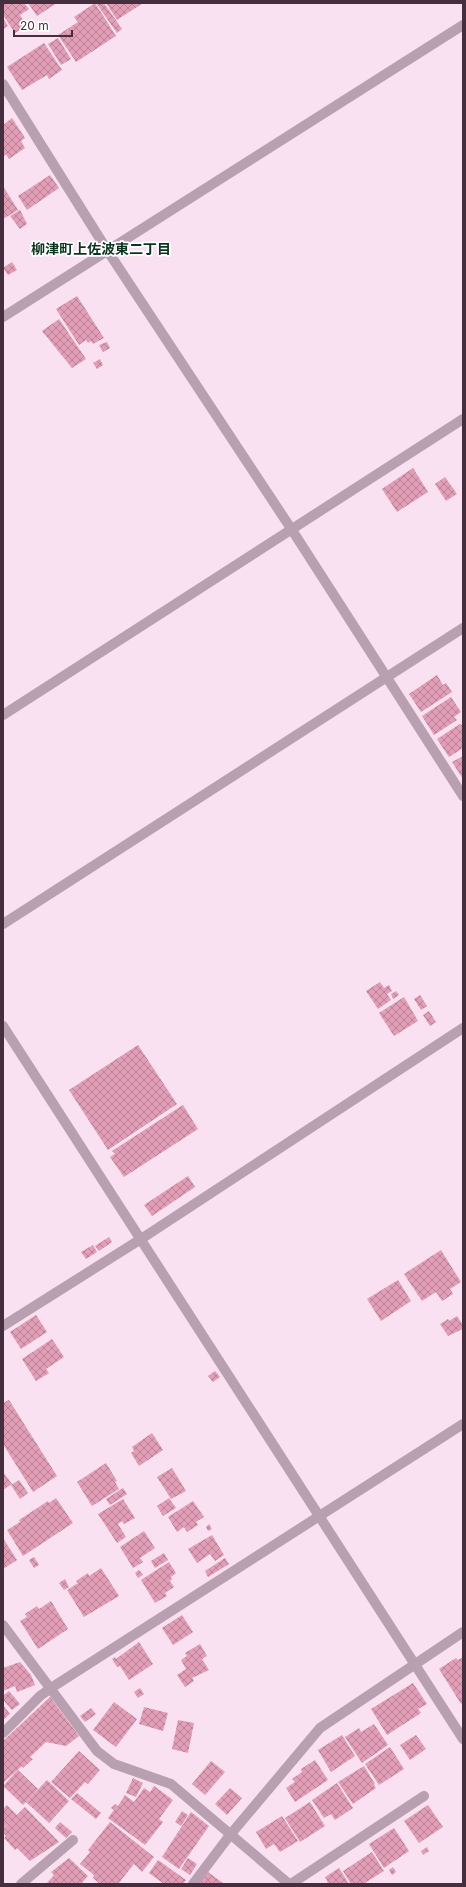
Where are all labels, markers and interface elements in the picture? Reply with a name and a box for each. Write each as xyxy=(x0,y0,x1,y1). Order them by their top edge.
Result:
scale bar xyxy=(14,12,72,38)
text: 20 m xyxy=(20,18,49,33)
district label: 柳津町上佐波東二丁目 xyxy=(31,240,171,257)

